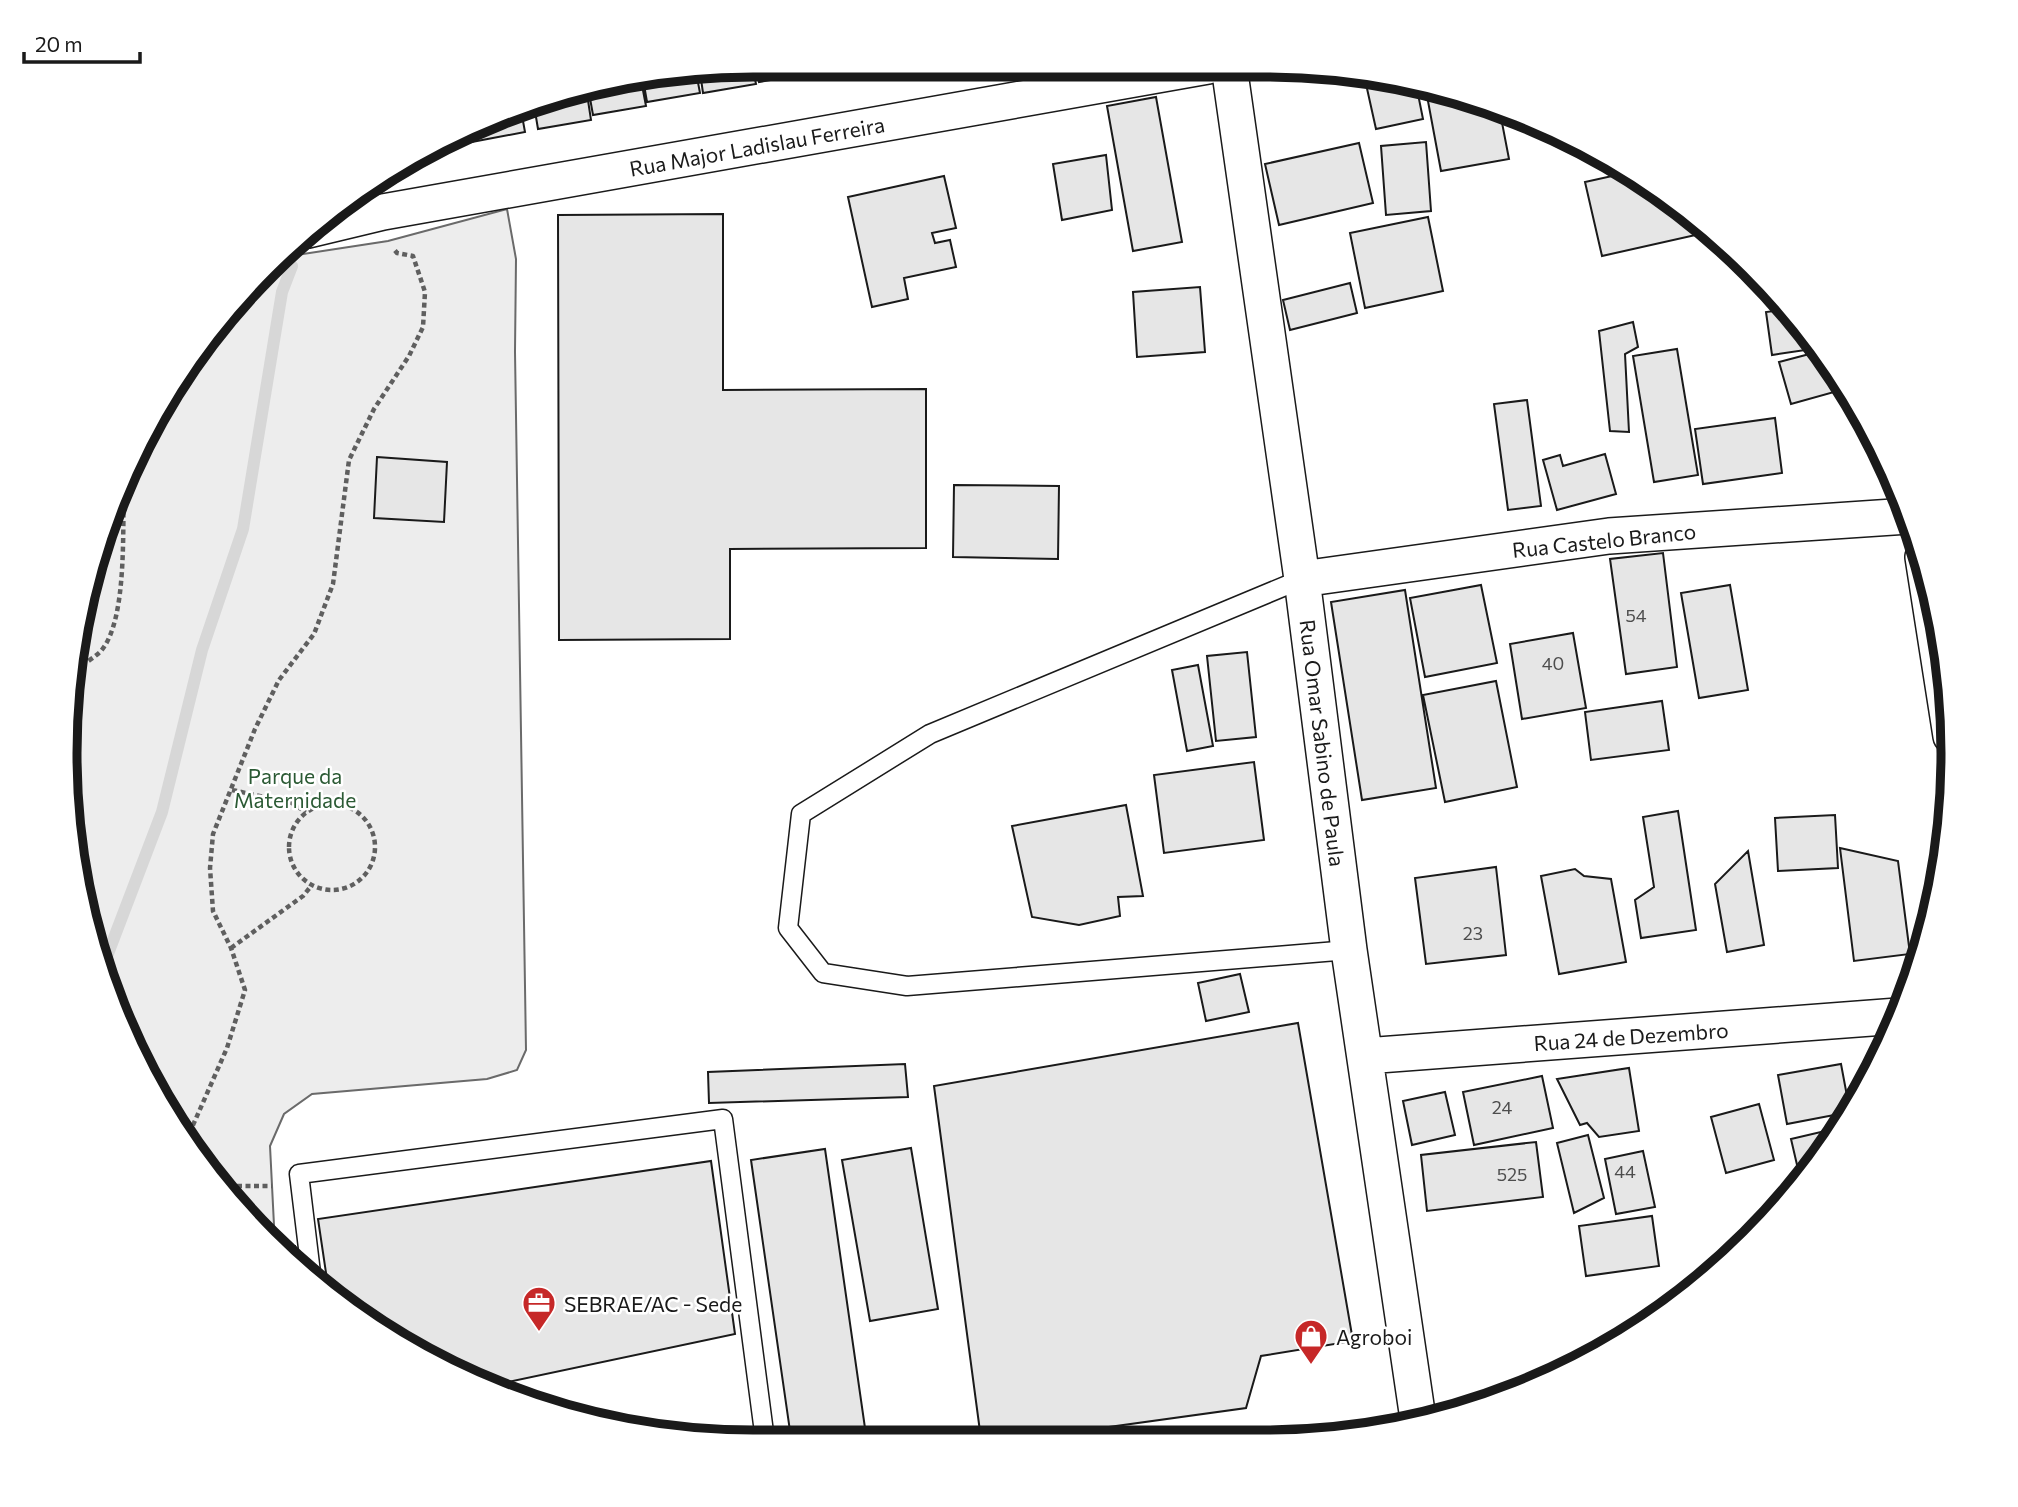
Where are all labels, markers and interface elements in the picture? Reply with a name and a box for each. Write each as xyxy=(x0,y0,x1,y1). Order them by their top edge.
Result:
scale bar xyxy=(24,21,140,65)
text: 20 m xyxy=(35,31,83,56)
street label: Rua Major Ladislau Ferreira xyxy=(627,111,887,181)
street label: Rua Castelo Branco xyxy=(1511,518,1697,562)
house number: 54 xyxy=(1625,604,1647,626)
street label: Rua Omar Sabino de Paula xyxy=(1295,618,1351,868)
house number: 40 xyxy=(1542,652,1564,674)
park label: Parque da Maternidade xyxy=(234,763,356,812)
house number: 23 xyxy=(1463,922,1483,944)
street label: Rua 24 de Dezembro xyxy=(1533,1017,1729,1055)
house number: 24 xyxy=(1492,1096,1512,1118)
house number: 44 xyxy=(1614,1160,1636,1182)
house number: 525 xyxy=(1497,1163,1527,1185)
office icon: SEBRAE/AC - Sede xyxy=(520,1284,558,1333)
place label: SEBRAE/AC - Sede xyxy=(564,1291,742,1316)
shop icon: Agroboi xyxy=(1292,1317,1330,1366)
place label: Agroboi xyxy=(1336,1324,1412,1349)

